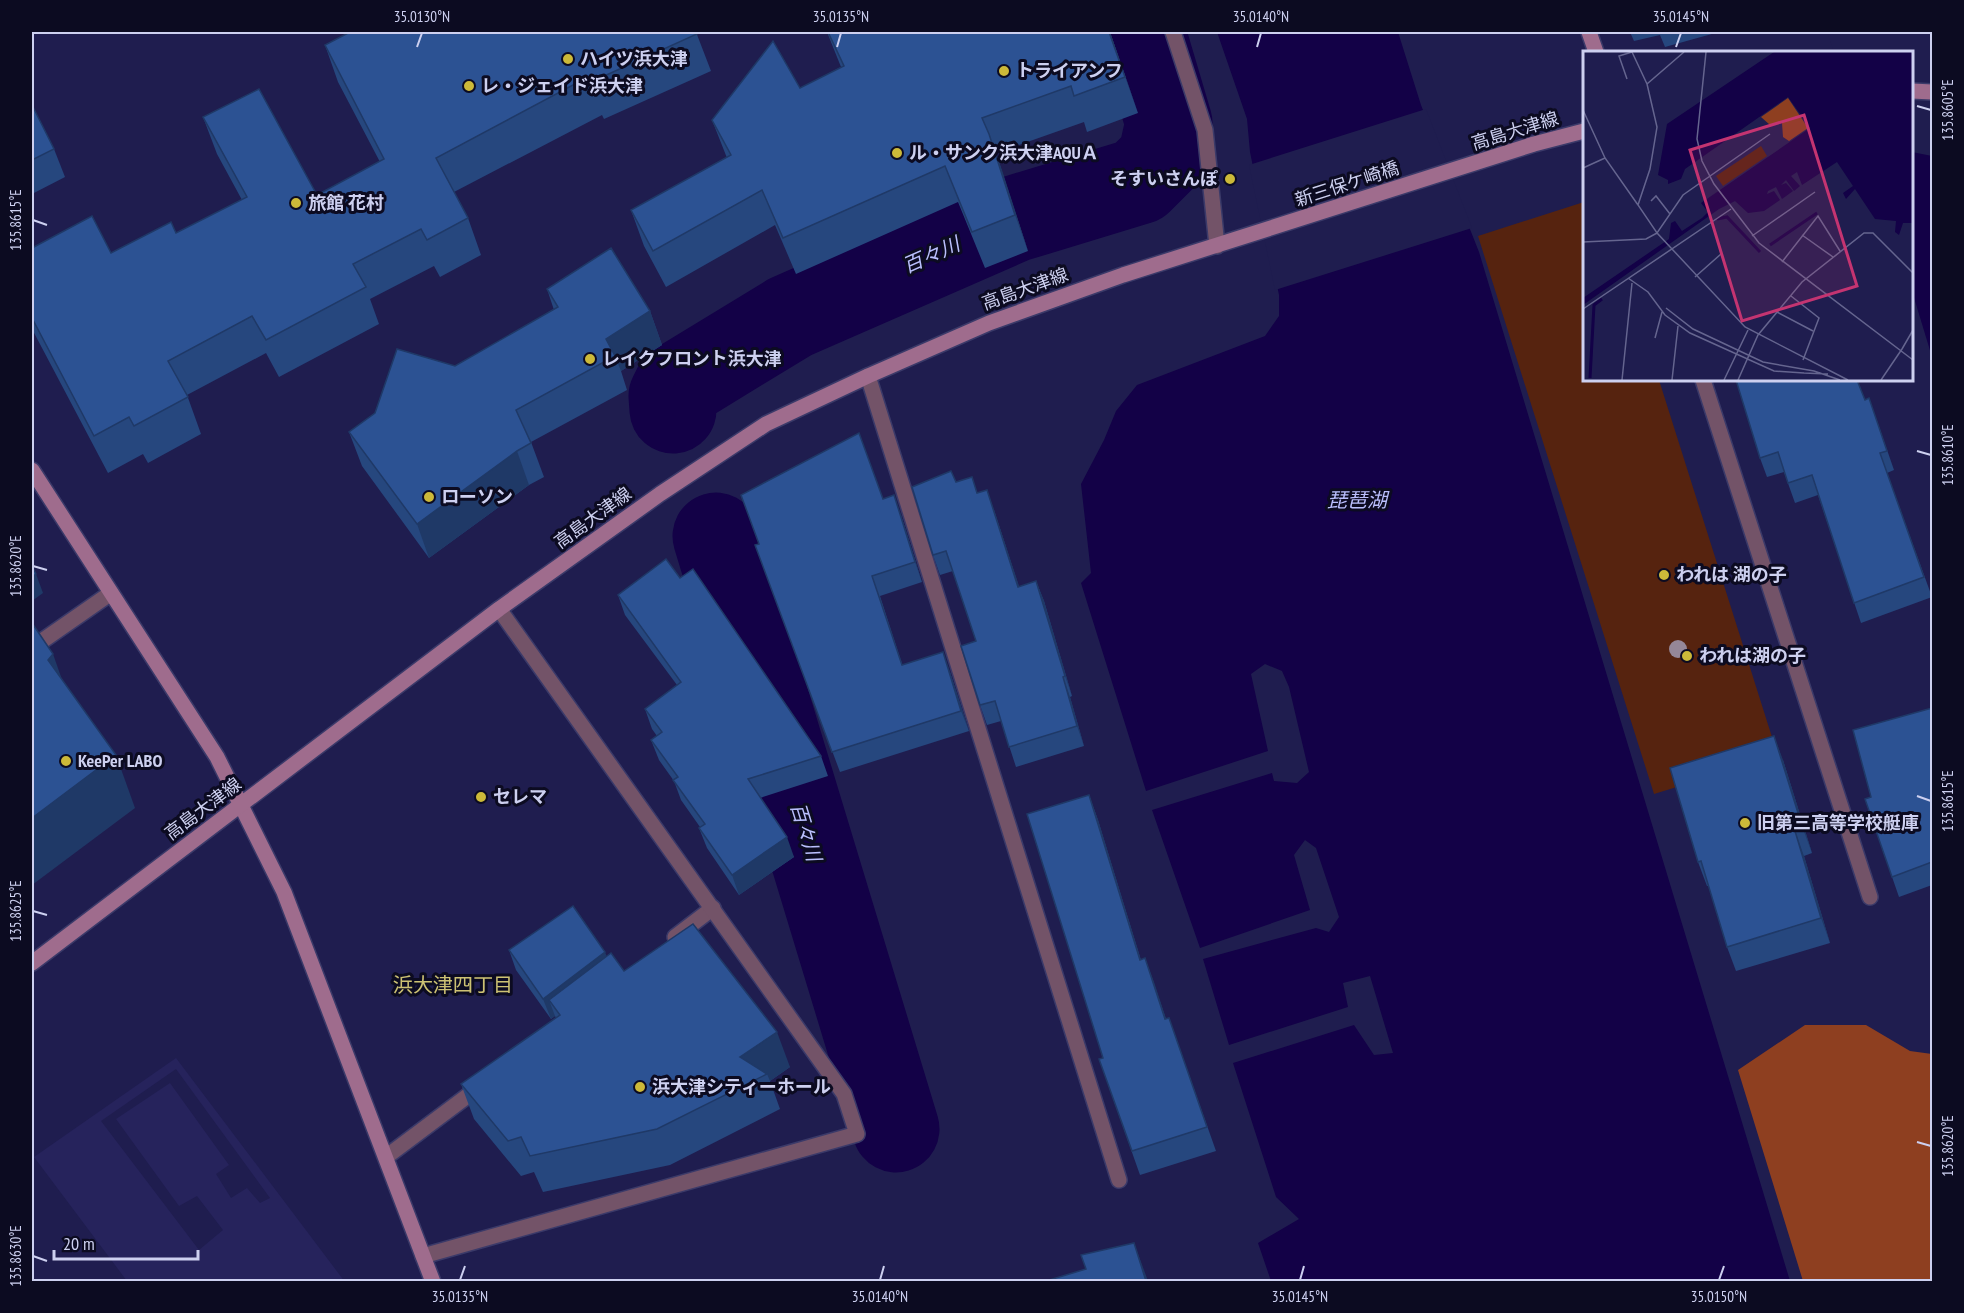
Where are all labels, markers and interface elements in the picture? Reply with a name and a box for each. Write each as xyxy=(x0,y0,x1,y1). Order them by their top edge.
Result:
text: 35.0130°N xyxy=(394,7,450,26)
text: 35.0135°N xyxy=(813,7,869,26)
text: 35.0140°N xyxy=(1233,7,1289,26)
text: 35.0145°N xyxy=(1653,7,1709,26)
place label: ハイツ浜大津 xyxy=(580,47,688,70)
inset map xyxy=(1583,51,1913,381)
marker: ハイツ浜大津 xyxy=(561,52,575,66)
place label: トライアンフ xyxy=(1016,59,1123,82)
marker: トライアンフ xyxy=(997,64,1011,78)
place label: レ・ジェイド浜大津 xyxy=(481,74,643,97)
marker: レ・ジェイド浜大津 xyxy=(462,79,476,93)
text: 135.8605°E xyxy=(1938,79,1957,141)
street label: 高島大津線 xyxy=(1468,106,1561,155)
place label: ル・サンク浜大津AQUＡ xyxy=(909,141,1099,164)
marker: ル・サンク浜大津AQUＡ xyxy=(890,146,904,160)
street label: 新三保ケ崎橋 xyxy=(1292,156,1402,211)
place label: そすいさんぽ xyxy=(1110,167,1218,190)
marker: そすいさんぽ xyxy=(1223,172,1237,186)
text: 135.8615°E xyxy=(6,189,25,251)
place label: 旅館 花村 xyxy=(308,191,384,214)
marker: 旅館 花村 xyxy=(289,196,303,210)
water label: 百々川 xyxy=(898,230,966,279)
street label: 高島大津線 xyxy=(979,262,1071,315)
place label: レイクフロント浜大津 xyxy=(602,347,782,370)
marker: レイクフロント浜大津 xyxy=(583,352,597,366)
text: 135.8610°E xyxy=(1938,424,1957,486)
street label: 高島大津線 xyxy=(550,482,636,553)
place label: ローソン xyxy=(441,485,513,508)
water label: 琵琶湖 xyxy=(1327,487,1390,513)
marker: ローソン xyxy=(422,490,436,504)
text: 135.8620°E xyxy=(6,535,25,597)
place label: われは 湖の子 xyxy=(1676,563,1787,586)
marker: われは 湖の子 xyxy=(1657,568,1671,582)
place label: われは湖の子 xyxy=(1699,644,1806,667)
marker: われは湖の子 xyxy=(1680,649,1694,663)
place label: KeePer LABO xyxy=(78,749,162,772)
marker: KeePer LABO xyxy=(59,754,73,768)
text: 135.8615°E xyxy=(1938,770,1957,832)
street label: 高島大津線 xyxy=(160,772,246,845)
place label: セレマ xyxy=(493,785,547,808)
marker: セレマ xyxy=(474,790,488,804)
water label: 百々川 xyxy=(785,800,828,866)
place label: 旧第三高等学校艇庫 xyxy=(1757,811,1919,834)
marker: 旧第三高等学校艇庫 xyxy=(1738,816,1752,830)
text: 135.8625°E xyxy=(6,880,25,942)
district label: 浜大津四丁目 xyxy=(393,972,513,998)
place label: 浜大津シティーホール xyxy=(652,1075,831,1098)
marker: 浜大津シティーホール xyxy=(633,1080,647,1094)
text: 135.8620°E xyxy=(1938,1115,1957,1177)
scale bar xyxy=(54,1223,198,1261)
text: 135.8630°E xyxy=(6,1225,25,1287)
text: 20 m xyxy=(63,1232,95,1255)
text: 35.0135°N xyxy=(432,1287,488,1306)
text: 35.0140°N xyxy=(852,1287,908,1306)
text: 35.0145°N xyxy=(1272,1287,1328,1306)
text: 35.0150°N xyxy=(1691,1287,1747,1306)

